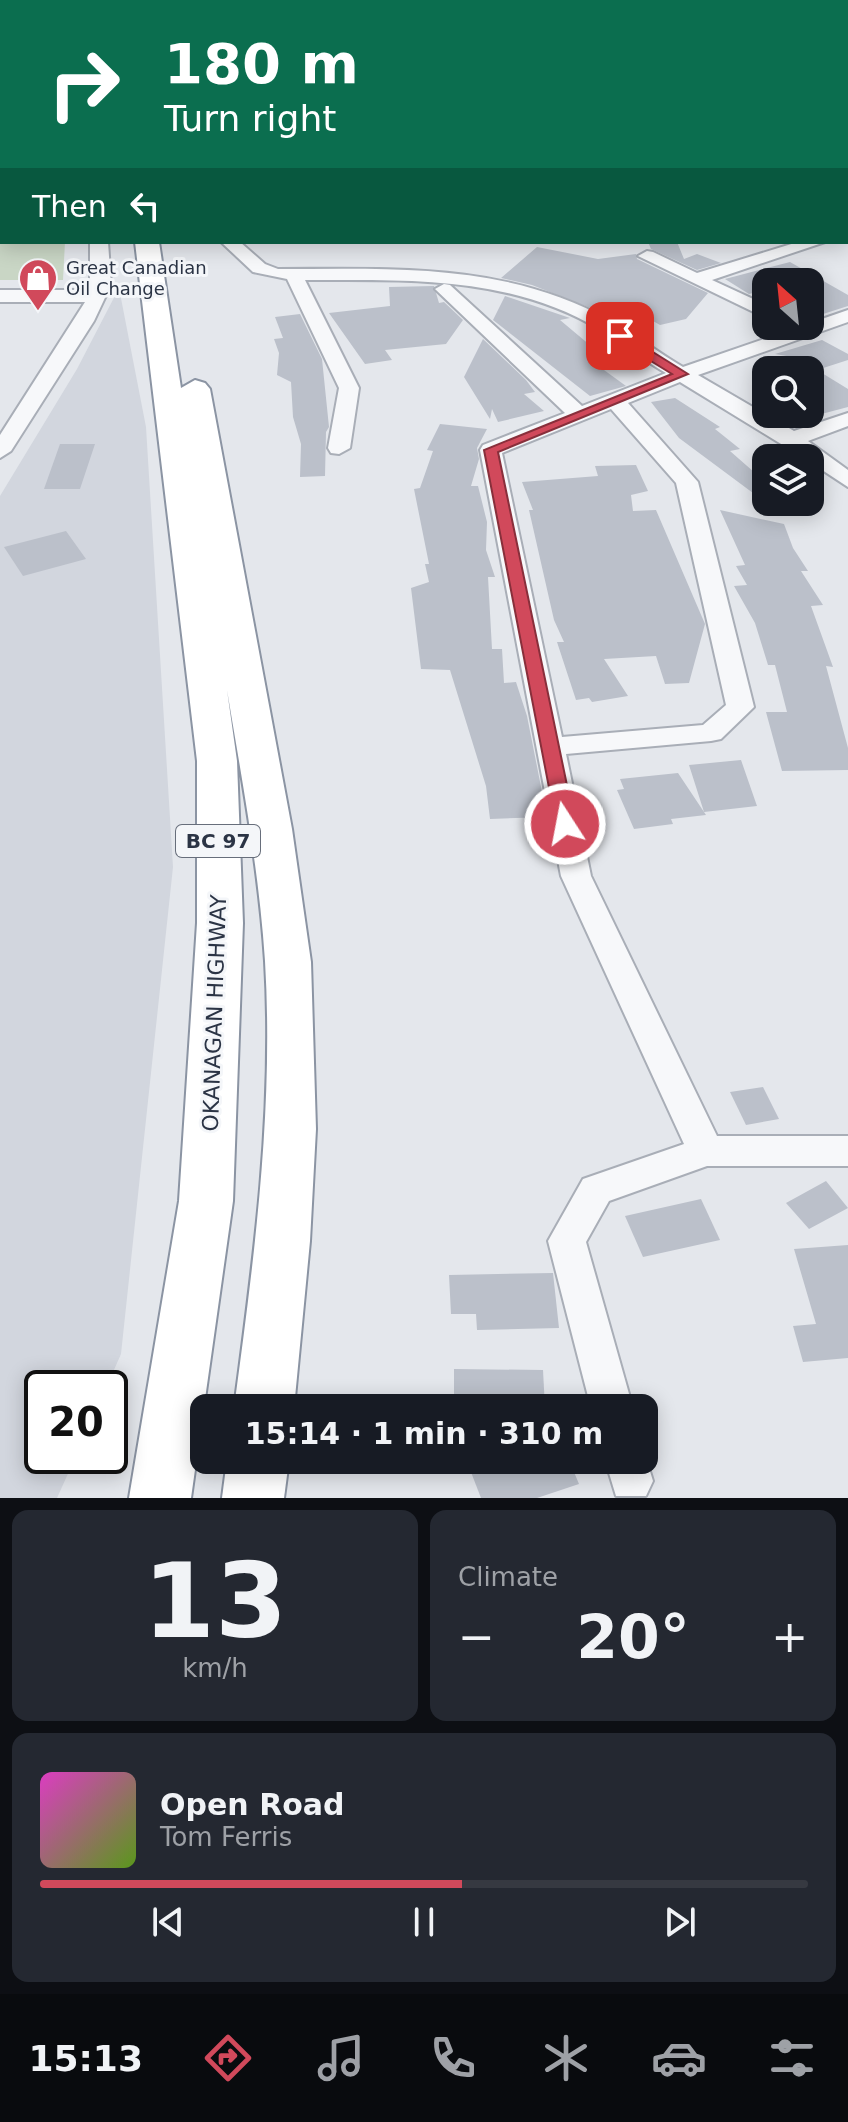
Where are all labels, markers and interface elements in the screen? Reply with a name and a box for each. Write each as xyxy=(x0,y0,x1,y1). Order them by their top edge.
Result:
text: 180 m xyxy=(164,31,359,96)
icon: right xyxy=(32,32,136,136)
text: Turn right xyxy=(164,98,336,139)
icon: left xyxy=(123,184,167,228)
text: Then xyxy=(32,189,107,224)
shop icon: Great Canadian Oil Change xyxy=(17,257,59,312)
place label: Great Canadian Oil Change xyxy=(66,257,207,299)
north arrow xyxy=(752,268,824,340)
map controls xyxy=(752,268,824,516)
pin xyxy=(586,302,654,370)
icon: arrive xyxy=(598,314,642,358)
button: search xyxy=(752,356,824,428)
button: layers xyxy=(752,444,824,516)
position arrow xyxy=(523,782,607,866)
road number: BC 97 xyxy=(176,825,260,857)
street label: OKANAGAN HIGHWAY xyxy=(198,894,231,1132)
speed limit sign: 20 xyxy=(24,1370,128,1474)
text: 15:14 · 1 min · 310 m xyxy=(245,1416,603,1451)
text: 13 xyxy=(143,1540,287,1662)
text: Climate xyxy=(458,1562,558,1592)
text: 20° xyxy=(576,1602,690,1672)
text: − xyxy=(458,1611,495,1662)
text: + xyxy=(771,1611,808,1662)
text: km/h xyxy=(182,1653,248,1683)
text: Open Road xyxy=(160,1787,345,1822)
text: Tom Ferris xyxy=(160,1822,292,1852)
icon: previous xyxy=(146,1900,190,1944)
icon: pause xyxy=(402,1900,446,1944)
icon: next xyxy=(658,1900,702,1944)
icon: directions xyxy=(200,2030,256,2086)
icon: music xyxy=(313,2030,369,2086)
icon: phone xyxy=(425,2030,481,2086)
icon: climate xyxy=(538,2030,594,2086)
icon: car xyxy=(651,2030,707,2086)
icon: filters xyxy=(764,2030,820,2086)
text: 15:13 xyxy=(28,2038,143,2079)

